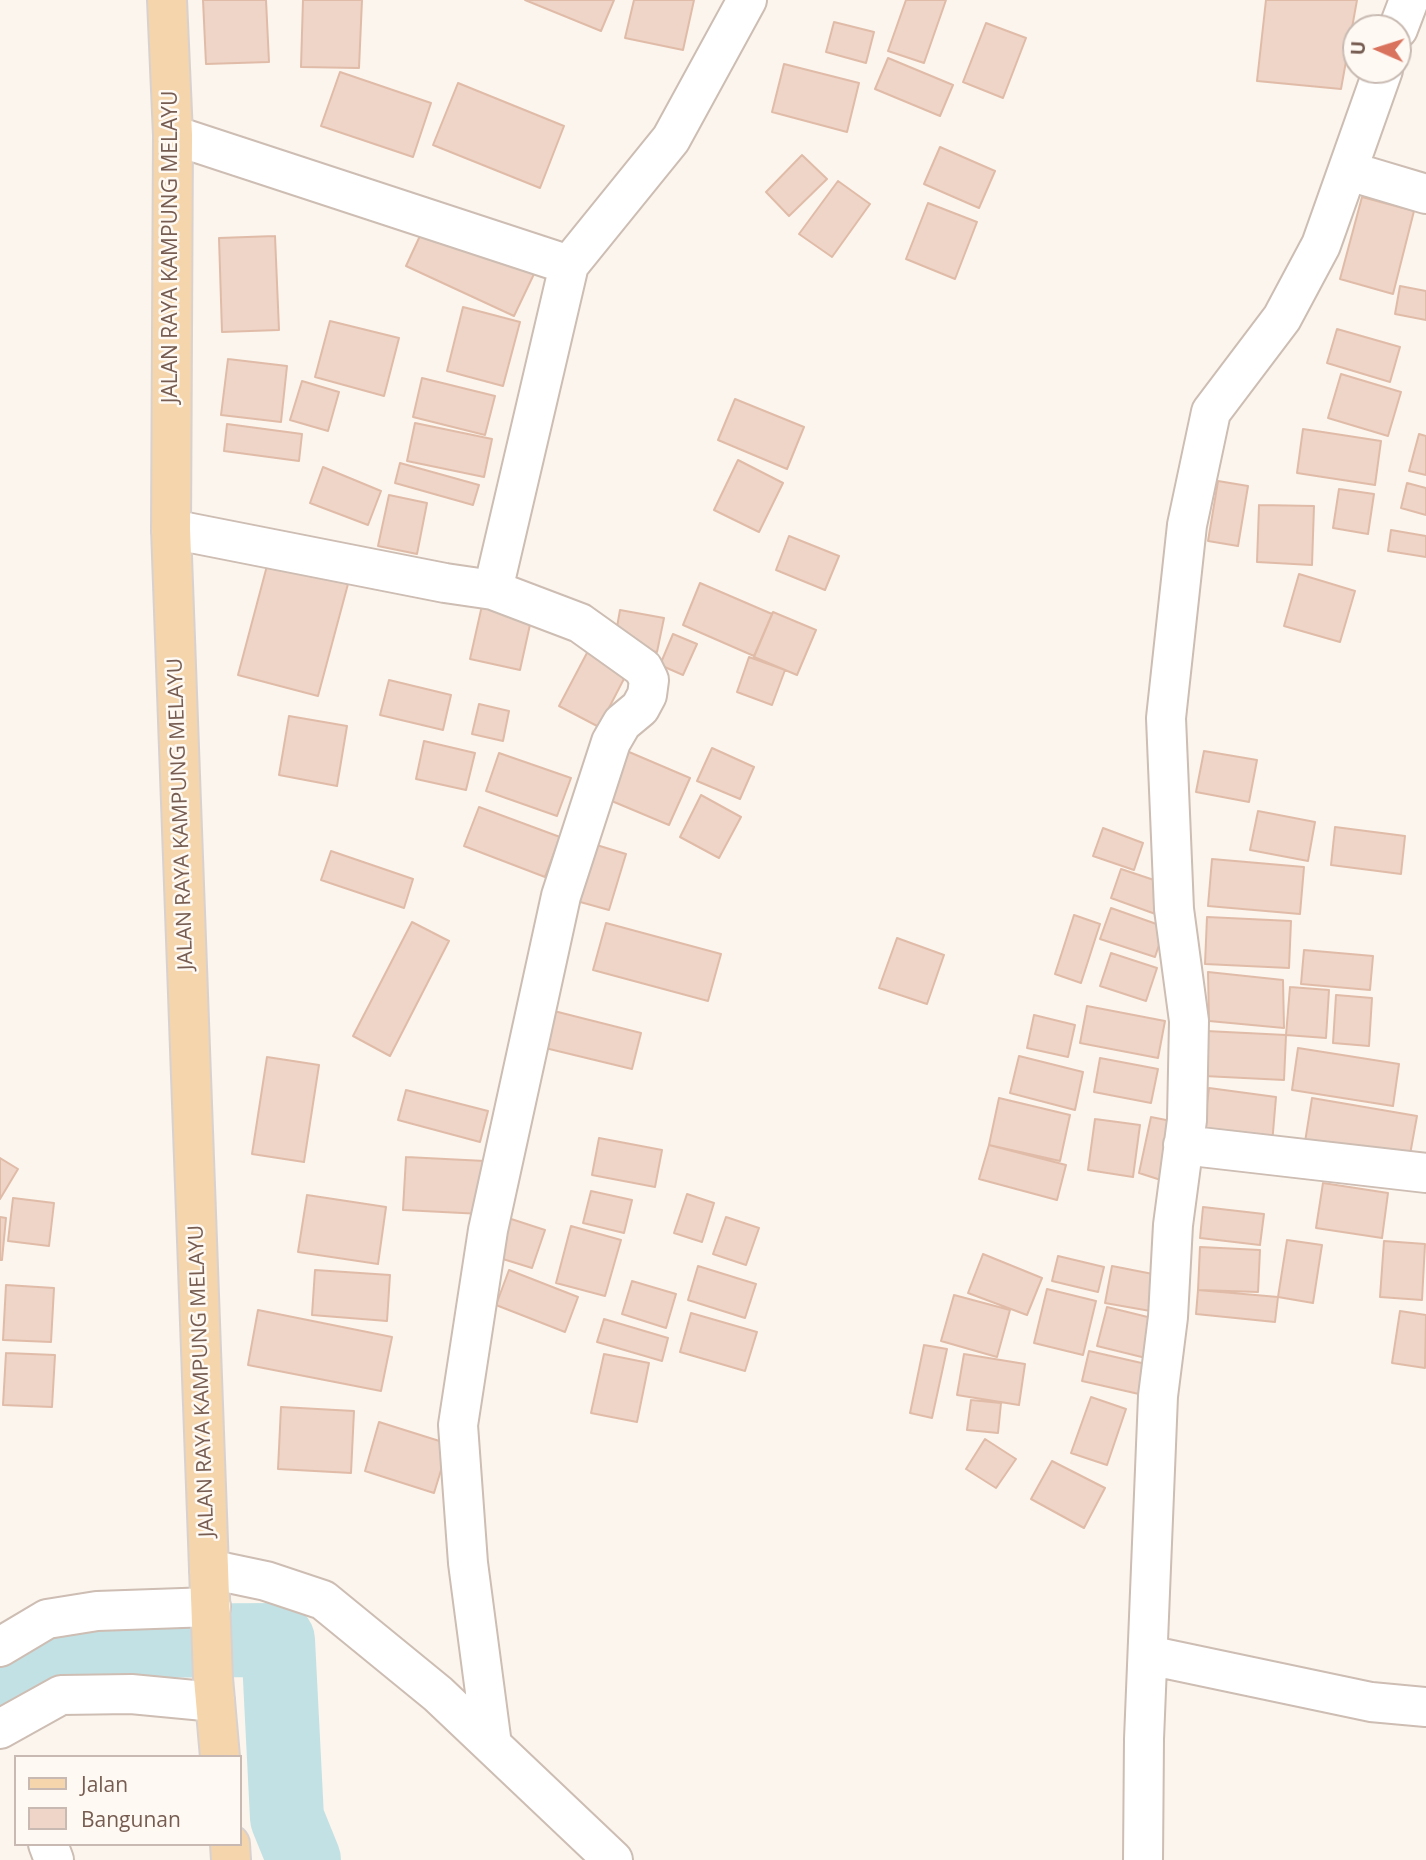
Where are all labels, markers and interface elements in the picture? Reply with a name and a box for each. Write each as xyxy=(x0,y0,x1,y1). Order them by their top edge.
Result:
north arrow xyxy=(1342,14,1412,84)
text: U xyxy=(1345,40,1371,56)
street label: JALAN RAYA KAMPUNG MELAYU xyxy=(158,91,184,403)
street label: JALAN RAYA KAMPUNG MELAYU xyxy=(163,657,199,971)
street label: JALAN RAYA KAMPUNG MELAYU xyxy=(184,1224,220,1538)
legend xyxy=(14,1755,242,1846)
text: Jalan xyxy=(81,1770,128,1798)
text: Bangunan xyxy=(81,1805,181,1833)

